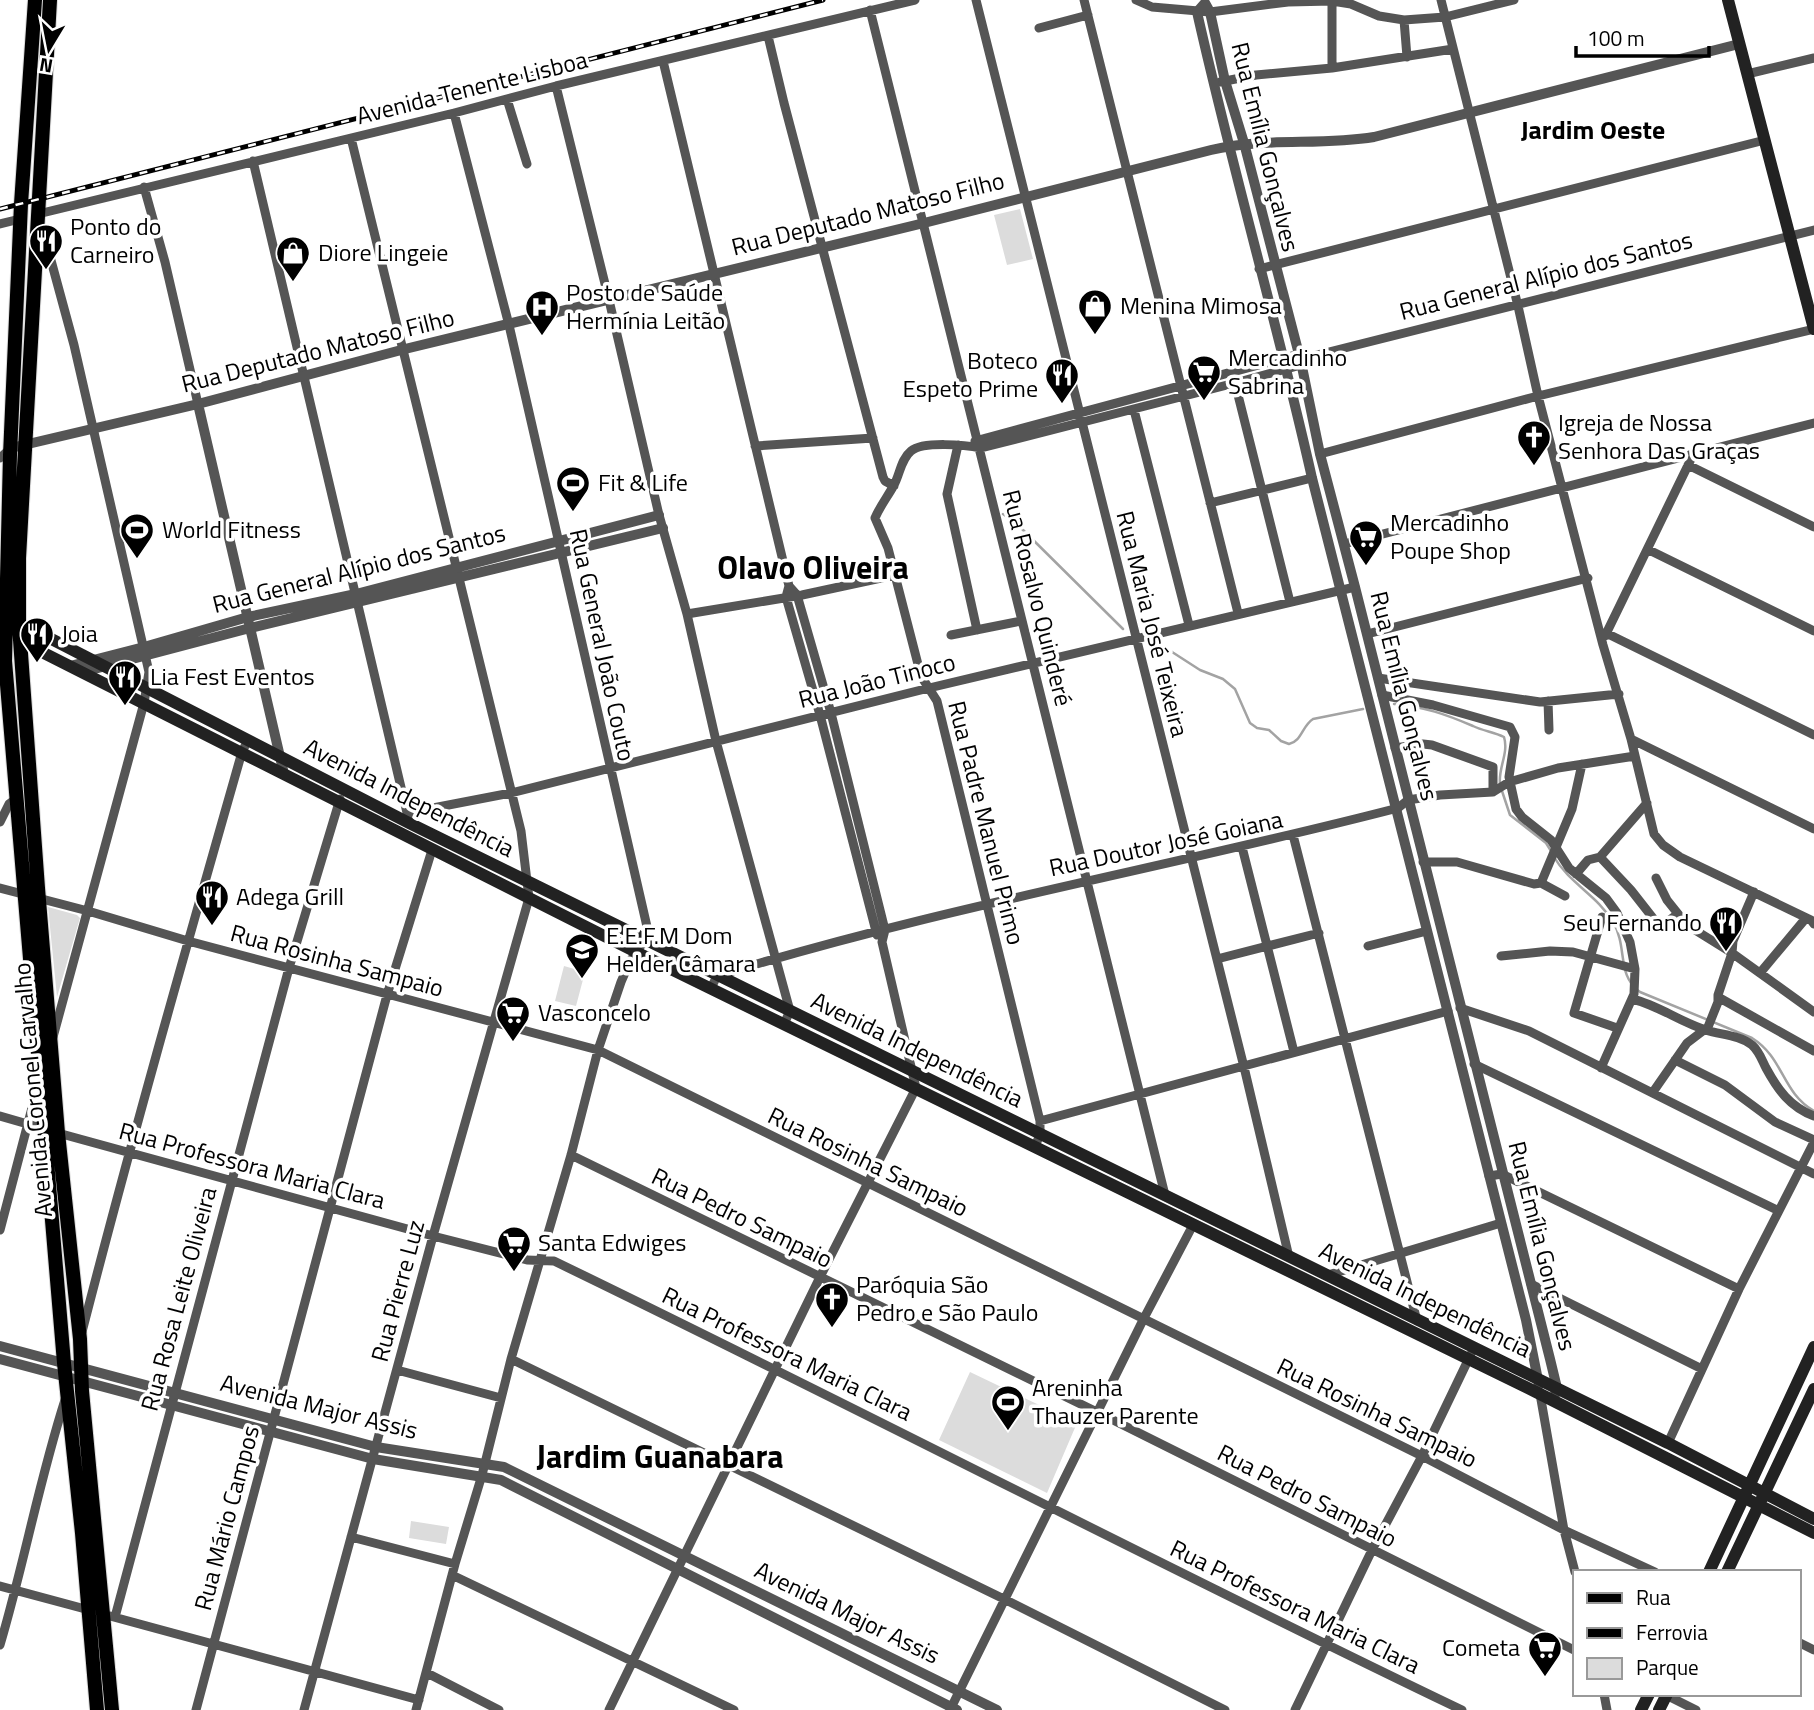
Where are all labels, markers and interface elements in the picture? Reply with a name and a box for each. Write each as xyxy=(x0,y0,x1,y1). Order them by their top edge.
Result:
north arrow xyxy=(14,14,84,84)
scale bar xyxy=(1576,14,1709,58)
text: 100 m xyxy=(1587,22,1644,54)
street label: Rua Emília Gonçalves xyxy=(1223,38,1309,255)
street label: Avenida Tenente Lisboa xyxy=(352,41,591,133)
text: N xyxy=(37,51,55,82)
district label: Jardim Oeste xyxy=(1521,110,1665,149)
street label: Rua Deputado Matoso Filho xyxy=(727,162,1008,264)
place label: Ponto do Carneiro xyxy=(70,208,161,272)
street label: Rua General Alípio dos Santos xyxy=(1396,221,1696,329)
restaurant icon: Ponto do Carneiro xyxy=(27,222,65,271)
shop icon: Diore Lingeie xyxy=(274,234,312,283)
place label: Diore Lingeie xyxy=(318,234,448,270)
place label: Posto de Saúde Hermínia Leitão xyxy=(566,274,725,338)
shop icon: Menina Mimosa xyxy=(1076,287,1114,336)
place label: Menina Mimosa xyxy=(1120,287,1282,323)
hospital icon: Posto de Saúde Hermínia Leitão xyxy=(523,288,561,337)
street label: Rua Deputado Matoso Filho xyxy=(177,299,458,401)
place label: Mercadinho Sabrina xyxy=(1228,339,1347,403)
place label: Boteco Espeto Prime xyxy=(903,342,1038,406)
supermarket icon: Mercadinho Sabrina xyxy=(1185,353,1223,402)
restaurant icon: Boteco Espeto Prime xyxy=(1043,356,1081,405)
place label: Igreja de Nossa Senhora Das Graças xyxy=(1558,404,1760,468)
church icon: Igreja de Nossa Senhora Das Graças xyxy=(1515,418,1553,467)
sports icon: Fit & Life xyxy=(554,464,592,513)
place label: Fit & Life xyxy=(598,464,688,500)
street label: Rua Rosalvo Quinderé xyxy=(994,486,1082,710)
place label: Mercadinho Poupe Shop xyxy=(1390,504,1511,568)
street label: Rua Maria José Teixeira xyxy=(1107,507,1198,741)
sports icon: World Fitness xyxy=(118,511,156,560)
place label: World Fitness xyxy=(162,511,301,547)
street label: Rua General Alípio dos Santos xyxy=(209,514,509,622)
supermarket icon: Mercadinho Poupe Shop xyxy=(1347,518,1385,567)
street label: Rua General João Couto xyxy=(561,525,645,764)
district label: Olavo Oliveira xyxy=(717,543,909,591)
street label: Rua Emília Gonçalves xyxy=(1362,587,1448,804)
restaurant icon: Joia xyxy=(18,615,56,664)
place label: Joia xyxy=(61,615,98,651)
street label: Rua João Tinoco xyxy=(794,643,959,717)
restaurant icon: Lia Fest Eventos xyxy=(106,658,144,707)
place label: Lia Fest Eventos xyxy=(150,658,315,694)
street label: Rua Padre Manuel Primo xyxy=(939,697,1035,949)
street label: Avenida Independência xyxy=(298,728,521,866)
street label: Rua Doutor José Goiana xyxy=(1046,801,1286,885)
restaurant icon: Adega Grill xyxy=(193,878,231,927)
place label: Adega Grill xyxy=(236,878,344,914)
place label: Seu Fernando xyxy=(1563,904,1702,940)
restaurant icon: Seu Fernando xyxy=(1707,904,1745,953)
street label: Rua Rosinha Sampaio xyxy=(227,914,448,1006)
place label: E.E.F.M Dom Helder Câmara xyxy=(606,917,756,981)
school or university icon: E.E.F.M Dom Helder Câmara xyxy=(563,931,601,980)
street label: Avenida Coronel Carvalho xyxy=(3,961,61,1219)
street label: Avenida Independência xyxy=(805,982,1030,1116)
supermarket icon: Vasconcelo xyxy=(494,994,532,1043)
place label: Vasconcelo xyxy=(538,994,651,1030)
street label: Rua Rosinha Sampaio xyxy=(762,1097,975,1225)
street label: Rua Professora Maria Clara xyxy=(115,1112,389,1218)
street label: Rua Emília Gonçalves xyxy=(1500,1137,1586,1354)
street label: Rua Pedro Sampaio xyxy=(646,1158,839,1277)
street label: Rua Rosa Leite Oliveira xyxy=(131,1183,225,1415)
street label: Rua Pierre Luz xyxy=(361,1216,433,1366)
supermarket icon: Santa Edwiges xyxy=(495,1224,533,1273)
place label: Santa Edwiges xyxy=(538,1224,687,1260)
street label: Avenida Independência xyxy=(1313,1232,1538,1366)
place label: Paróquia São Pedro e São Paulo xyxy=(856,1266,1038,1330)
street label: Rua Professora Maria Clara xyxy=(656,1277,919,1429)
church icon: Paróquia São Pedro e São Paulo xyxy=(813,1280,851,1329)
street label: Rua Rosinha Sampaio xyxy=(1271,1348,1484,1476)
street label: Avenida Major Assis xyxy=(217,1364,422,1448)
place label: Areninha Thauzer Parente xyxy=(1032,1369,1199,1433)
sports icon: Areninha Thauzer Parente xyxy=(989,1383,1027,1432)
street label: Rua Mário Campos xyxy=(184,1421,268,1614)
district label: Jardim Guanabara xyxy=(536,1432,784,1480)
street label: Rua Pedro Sampaio xyxy=(1211,1434,1404,1556)
street label: Rua Professora Maria Clara xyxy=(1164,1530,1427,1682)
street label: Avenida Major Assis xyxy=(749,1552,946,1673)
legend xyxy=(1573,1570,1800,1696)
text: Rua xyxy=(1636,1581,1671,1613)
text: Ferrovia xyxy=(1636,1616,1708,1648)
place label: Cometa xyxy=(1442,1629,1520,1665)
supermarket icon: Cometa xyxy=(1526,1629,1564,1678)
text: Parque xyxy=(1636,1651,1699,1683)

